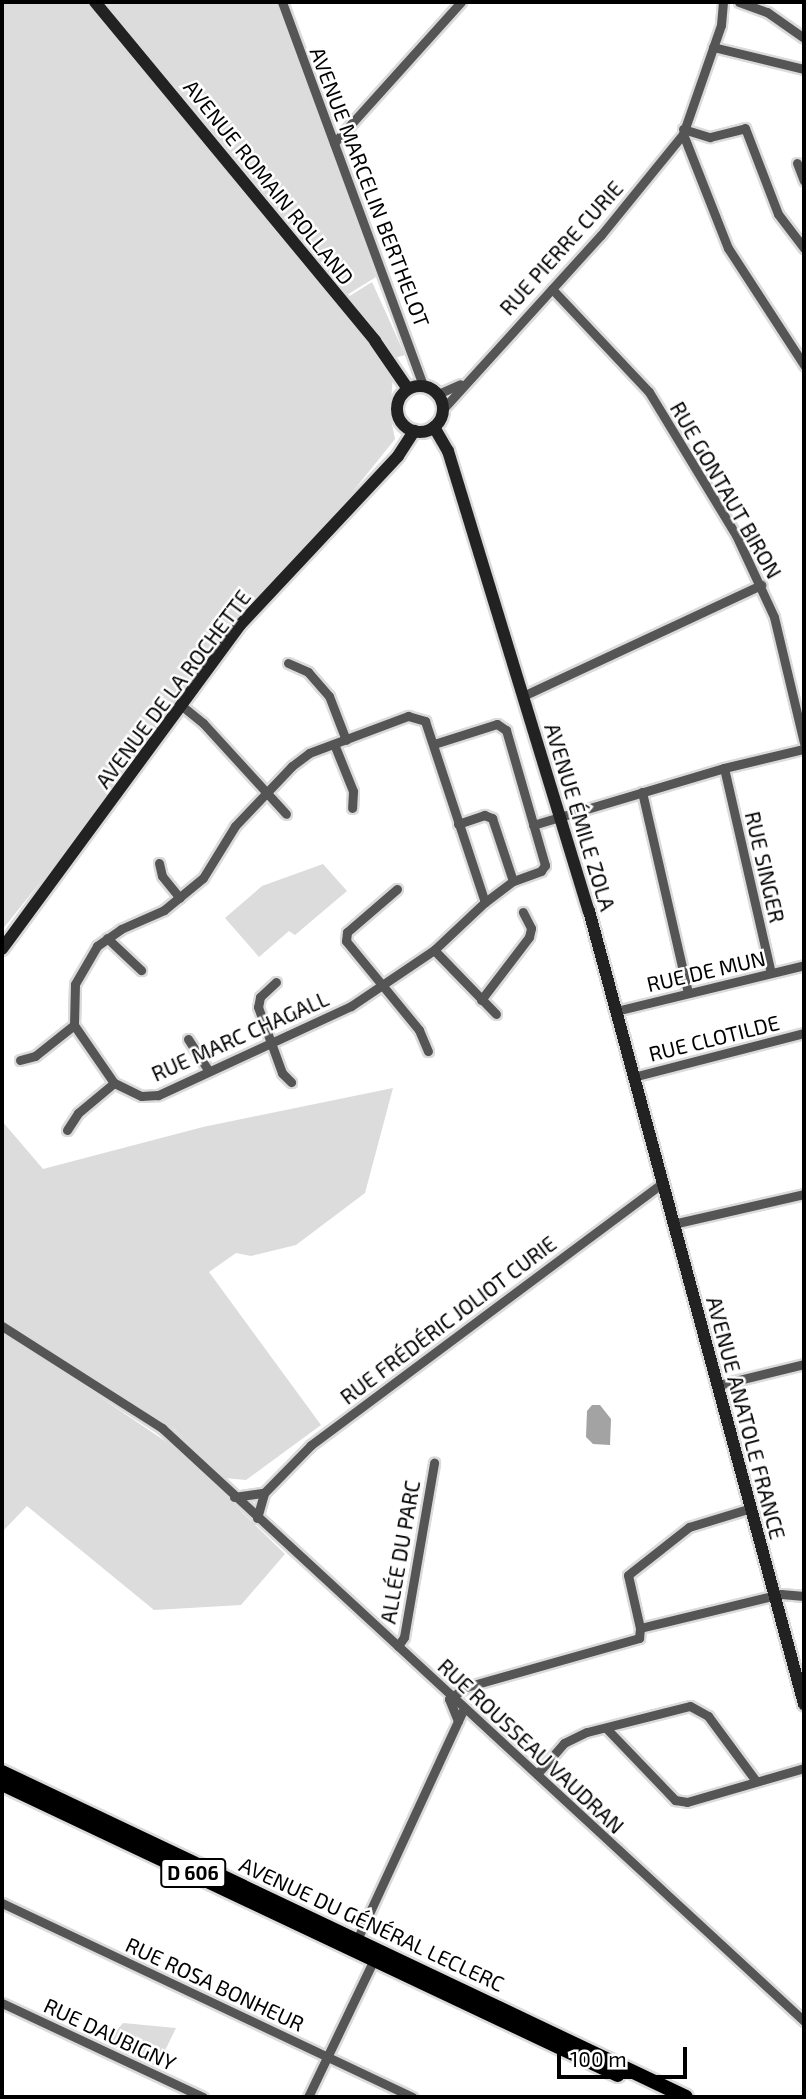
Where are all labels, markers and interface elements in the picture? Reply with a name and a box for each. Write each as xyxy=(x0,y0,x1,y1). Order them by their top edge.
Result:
street label: AVENUE MARCELIN BERTHELOT xyxy=(305,43,435,331)
street label: AVENUE ROMAIN ROLLAND xyxy=(179,75,359,289)
street label: RUE PIERRE CURIE xyxy=(494,176,628,320)
street label: RUE GONTAUT BIRON xyxy=(665,397,787,583)
street label: AVENUE DE LA ROCHETTE xyxy=(90,585,256,793)
street label: AVENUE ÉMILE ZOLA xyxy=(539,720,621,914)
street label: RUE SINGER xyxy=(740,809,790,925)
street label: RUE DE MUN xyxy=(644,945,768,997)
street label: RUE MARC CHAGALL xyxy=(147,986,333,1086)
street label: RUE CLOTILDE xyxy=(646,1010,782,1066)
street label: RUE FRÉDÉRIC JOLIOT CURIE xyxy=(335,1230,561,1410)
street label: AVENUE ANATOLE FRANCE xyxy=(701,1294,791,1542)
street label: ALLÉE DU PARC xyxy=(375,1478,425,1626)
street label: RUE ROUSSEAU VAUDRAN xyxy=(433,1653,629,1839)
street label: AVENUE DU GÉNÉRAL LECLERC xyxy=(235,1851,509,1997)
road number: D 606 xyxy=(160,1857,226,1888)
street label: RUE ROSA BONHEUR xyxy=(122,1931,308,2037)
street label: RUE DAUBIGNY xyxy=(40,1992,180,2076)
scale bar xyxy=(561,2032,690,2076)
text: 100 m xyxy=(570,2046,627,2071)

